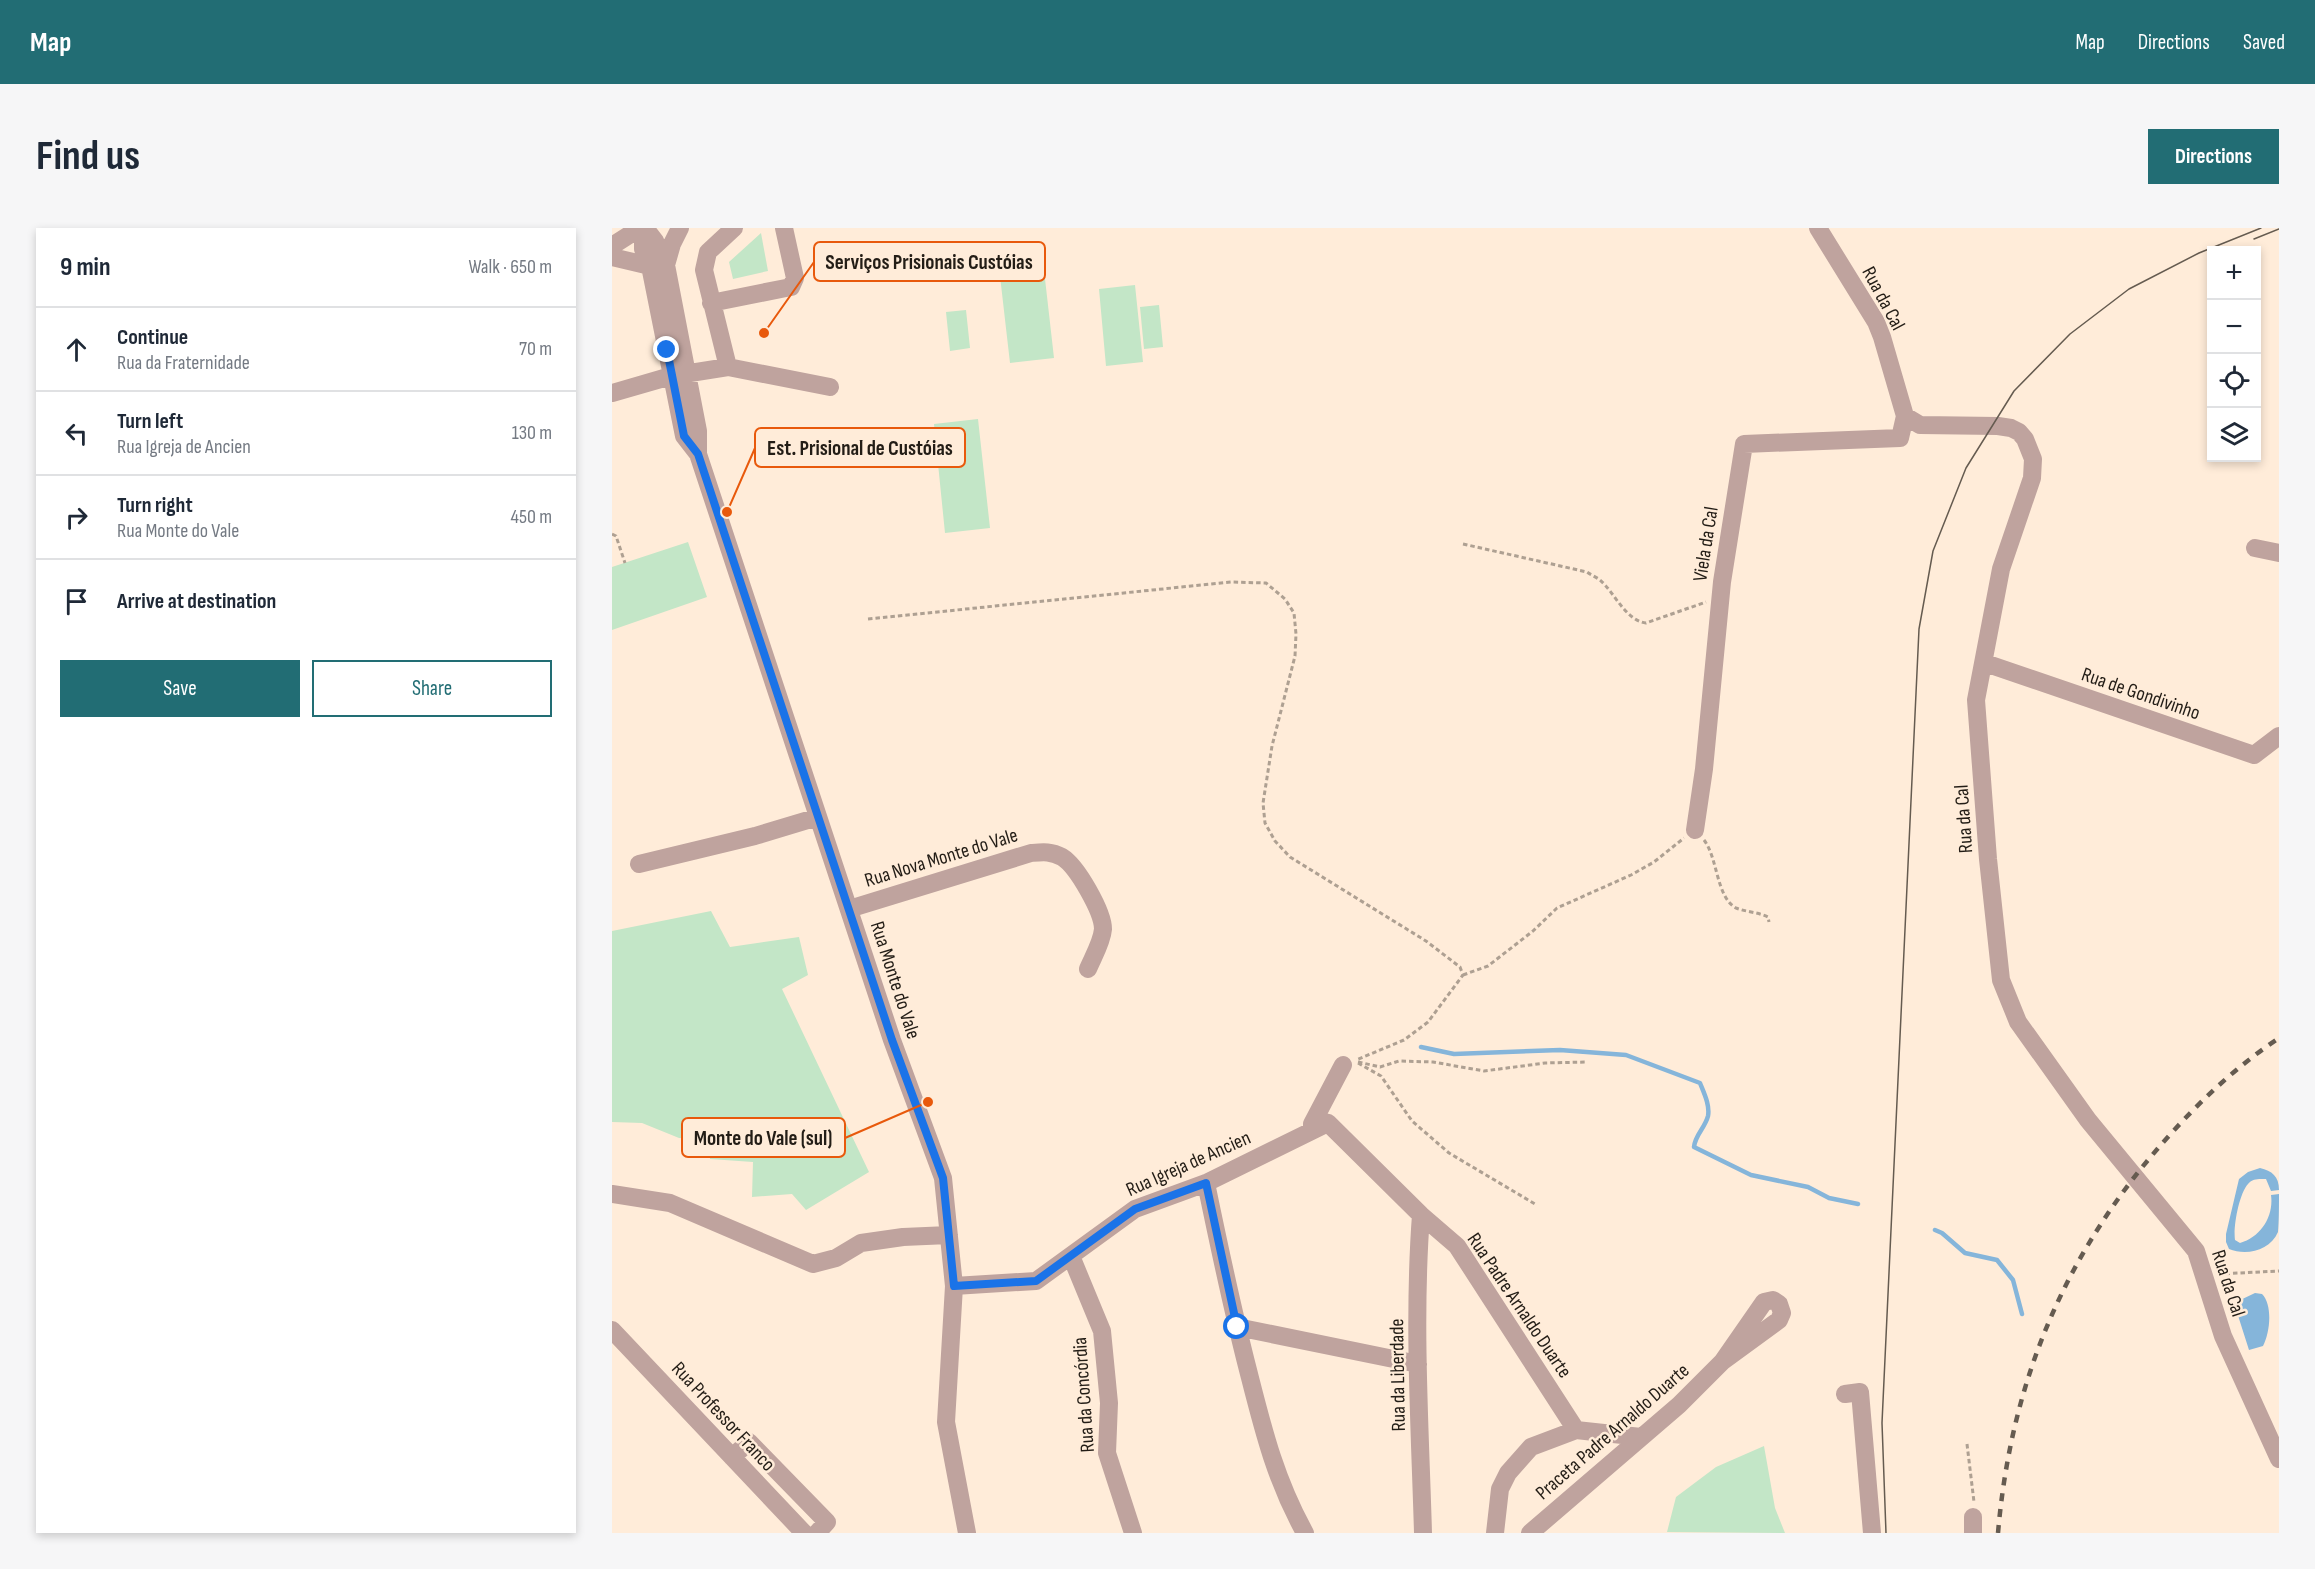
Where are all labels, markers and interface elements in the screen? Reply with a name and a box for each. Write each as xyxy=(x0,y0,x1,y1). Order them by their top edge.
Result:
text: Map xyxy=(30,26,71,59)
text: Map xyxy=(2075,30,2105,55)
text: Directions xyxy=(2138,30,2210,55)
text: Saved xyxy=(2243,30,2285,55)
button: Directions xyxy=(2148,129,2279,184)
text: Find us xyxy=(36,131,140,182)
callout: Serviços Prisionais Custóias xyxy=(814,242,1045,281)
map controls xyxy=(2207,246,2261,462)
button: + xyxy=(2207,246,2261,300)
text: Serviços Prisionais Custóias xyxy=(825,250,1033,275)
text: 9 min xyxy=(60,252,110,283)
text: Walk · 650 m xyxy=(468,255,552,279)
street label: Rua da Cal xyxy=(1856,263,1910,334)
button: − xyxy=(2207,300,2261,354)
text: Continue xyxy=(117,324,188,351)
icon: ahead xyxy=(60,333,93,366)
route end xyxy=(653,336,679,362)
text: 70 m xyxy=(519,337,552,361)
text: Rua da Fraternidade xyxy=(117,351,250,375)
button: locate xyxy=(2207,354,2261,408)
text: Turn left xyxy=(117,408,183,435)
button: layers xyxy=(2207,408,2261,462)
icon: left xyxy=(60,417,93,450)
text: 130 m xyxy=(512,421,552,445)
callout: Est. Prisional de Custóias xyxy=(755,428,965,467)
text: Rua Igreja de Ancien xyxy=(117,435,251,459)
text: Est. Prisional de Custóias xyxy=(767,436,953,461)
text: Turn right xyxy=(117,492,193,519)
icon: right xyxy=(60,501,93,534)
text: 450 m xyxy=(511,505,552,529)
street label: Viela da Cal xyxy=(1688,505,1724,583)
text: Rua Monte do Vale xyxy=(117,519,239,543)
icon: arrive xyxy=(60,585,93,618)
text: Arrive at destination xyxy=(117,588,276,615)
button: Save xyxy=(60,660,300,717)
button: Share xyxy=(312,660,552,717)
street label: Rua de Gondivinho xyxy=(2078,662,2203,725)
street label: Rua da Cal xyxy=(1950,784,1978,854)
street label: Rua Nova Monte do Vale xyxy=(862,823,1021,893)
street label: Rua Monte do Vale xyxy=(865,918,925,1042)
callout: Monte do Vale (sul) xyxy=(682,1118,845,1157)
text: Monte do Vale (sul) xyxy=(694,1126,832,1151)
street label: Rua Igreja de Ancien xyxy=(1122,1126,1254,1202)
street label: Rua Padre Arnaldo Duarte xyxy=(1462,1229,1577,1383)
street label: Rua da Cal xyxy=(2206,1247,2250,1320)
route start xyxy=(1223,1313,1249,1339)
street label: Rua da Liberdade xyxy=(1385,1318,1411,1432)
street label: Rua da Concórdia xyxy=(1068,1336,1100,1453)
street label: Rua Professor Franco xyxy=(666,1357,780,1476)
street label: Praceta Padre Arnaldo Duarte xyxy=(1531,1359,1694,1505)

